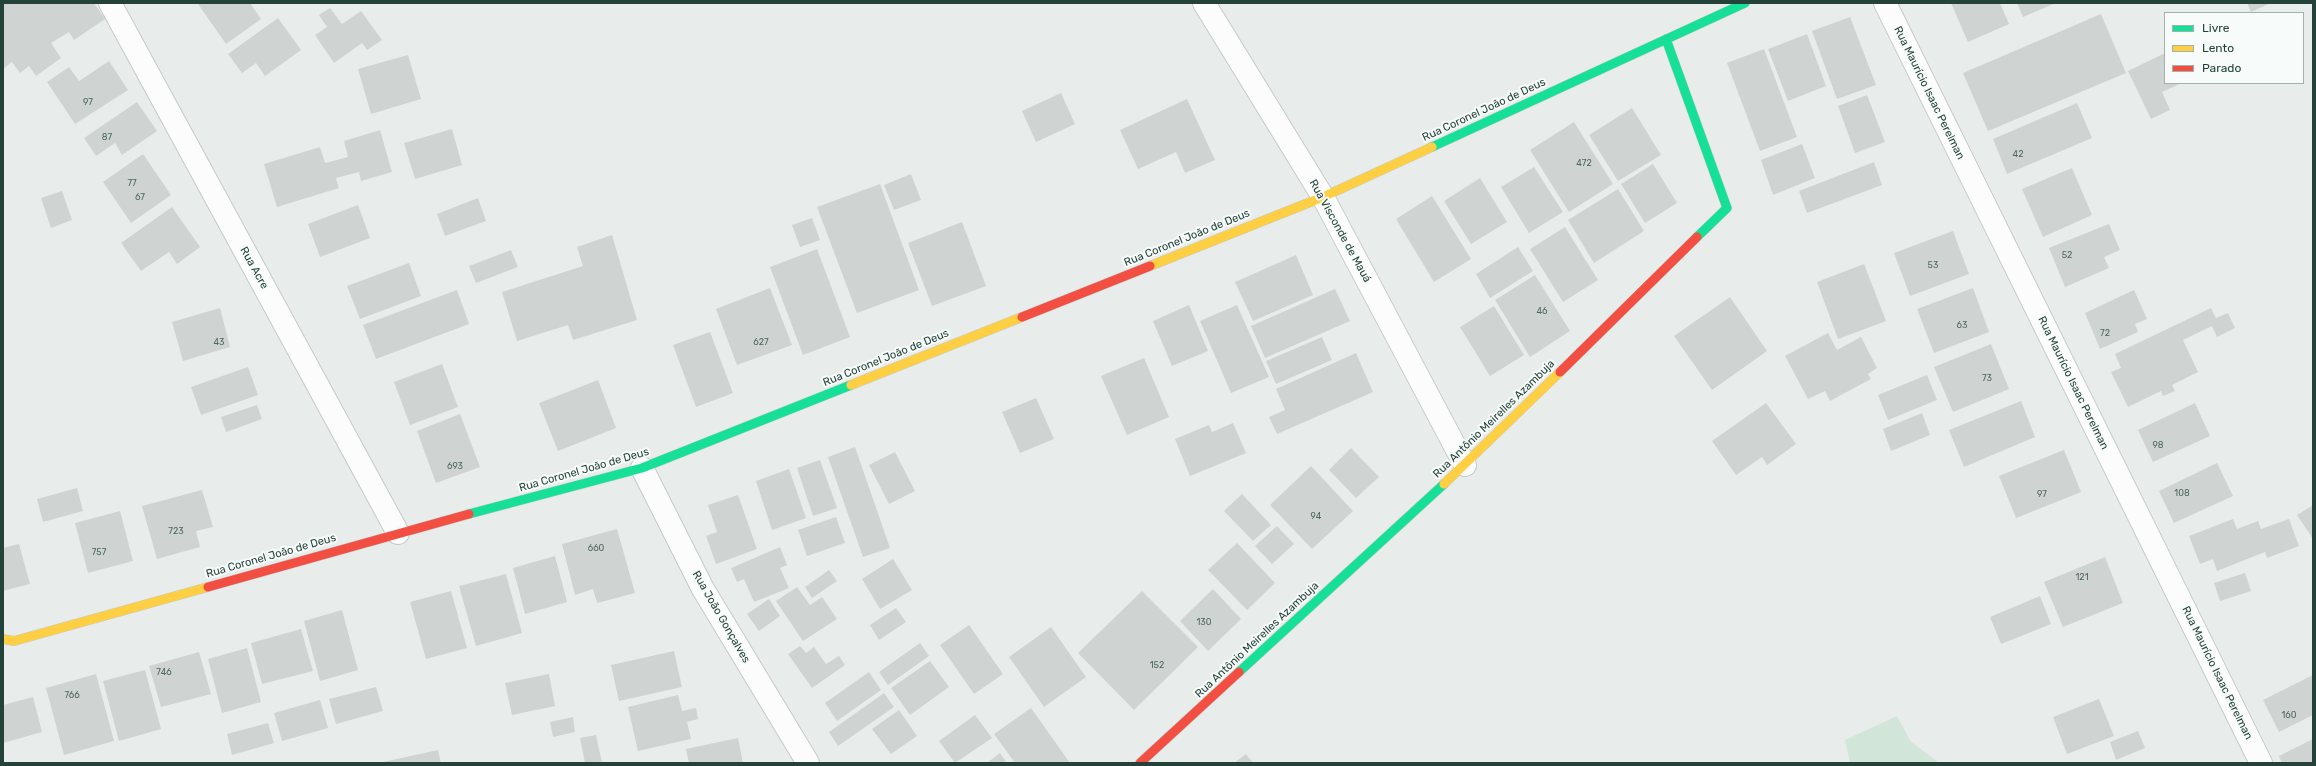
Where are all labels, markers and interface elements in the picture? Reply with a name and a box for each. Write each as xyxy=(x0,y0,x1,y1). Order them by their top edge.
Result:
legend xyxy=(2164,12,2304,84)
text: Livre xyxy=(2202,21,2229,35)
street label: Rua Maurício Isaac Perelman xyxy=(1891,24,1967,162)
text: Lento xyxy=(2202,41,2234,55)
text: Parado xyxy=(2202,61,2241,75)
street label: Rua Coronel João de Deus xyxy=(1420,76,1548,144)
house number: 97 xyxy=(83,97,93,107)
house number: 87 xyxy=(102,132,112,142)
house number: 42 xyxy=(2013,149,2023,159)
house number: 472 xyxy=(1576,158,1592,168)
street label: Rua Visconde de Mauá xyxy=(1306,177,1374,285)
house number: 77 xyxy=(127,178,137,188)
house number: 67 xyxy=(135,192,145,202)
street label: Rua Coronel João de Deus xyxy=(1122,207,1252,269)
street label: Rua Acre xyxy=(237,245,271,291)
house number: 52 xyxy=(2062,250,2072,260)
house number: 53 xyxy=(1928,260,1938,270)
house number: 46 xyxy=(1536,306,1548,316)
street label: Rua Maurício Isaac Perelman xyxy=(2035,314,2111,452)
house number: 63 xyxy=(1957,320,1967,330)
street label: Rua Coronel João de Deus xyxy=(821,327,951,389)
house number: 72 xyxy=(2100,328,2110,338)
house number: 43 xyxy=(214,337,224,347)
house number: 627 xyxy=(753,337,769,347)
street label: Rua Antônio Meirelles Azambuja xyxy=(1430,357,1558,481)
house number: 73 xyxy=(1982,373,1992,383)
house number: 98 xyxy=(2152,440,2164,450)
street label: Rua Coronel João de Deus xyxy=(518,445,650,495)
house number: 693 xyxy=(447,461,463,471)
house number: 108 xyxy=(2174,488,2190,498)
house number: 97 xyxy=(2037,489,2047,499)
house number: 94 xyxy=(1311,511,1321,521)
house number: 723 xyxy=(168,526,184,536)
street label: Rua Coronel João de Deus xyxy=(205,531,337,581)
house number: 660 xyxy=(588,543,604,553)
house number: 757 xyxy=(92,547,106,557)
street label: Rua João Gonçalves xyxy=(689,569,753,665)
house number: 121 xyxy=(2076,572,2088,582)
street label: Rua Antônio Meirelles Azambuja xyxy=(1193,579,1321,701)
street label: Rua Maurício Isaac Perelman xyxy=(2179,604,2255,742)
house number: 130 xyxy=(1197,617,1211,627)
house number: 152 xyxy=(1150,660,1164,670)
house number: 746 xyxy=(156,667,172,677)
house number: 766 xyxy=(64,690,80,700)
house number: 160 xyxy=(2282,710,2296,720)

